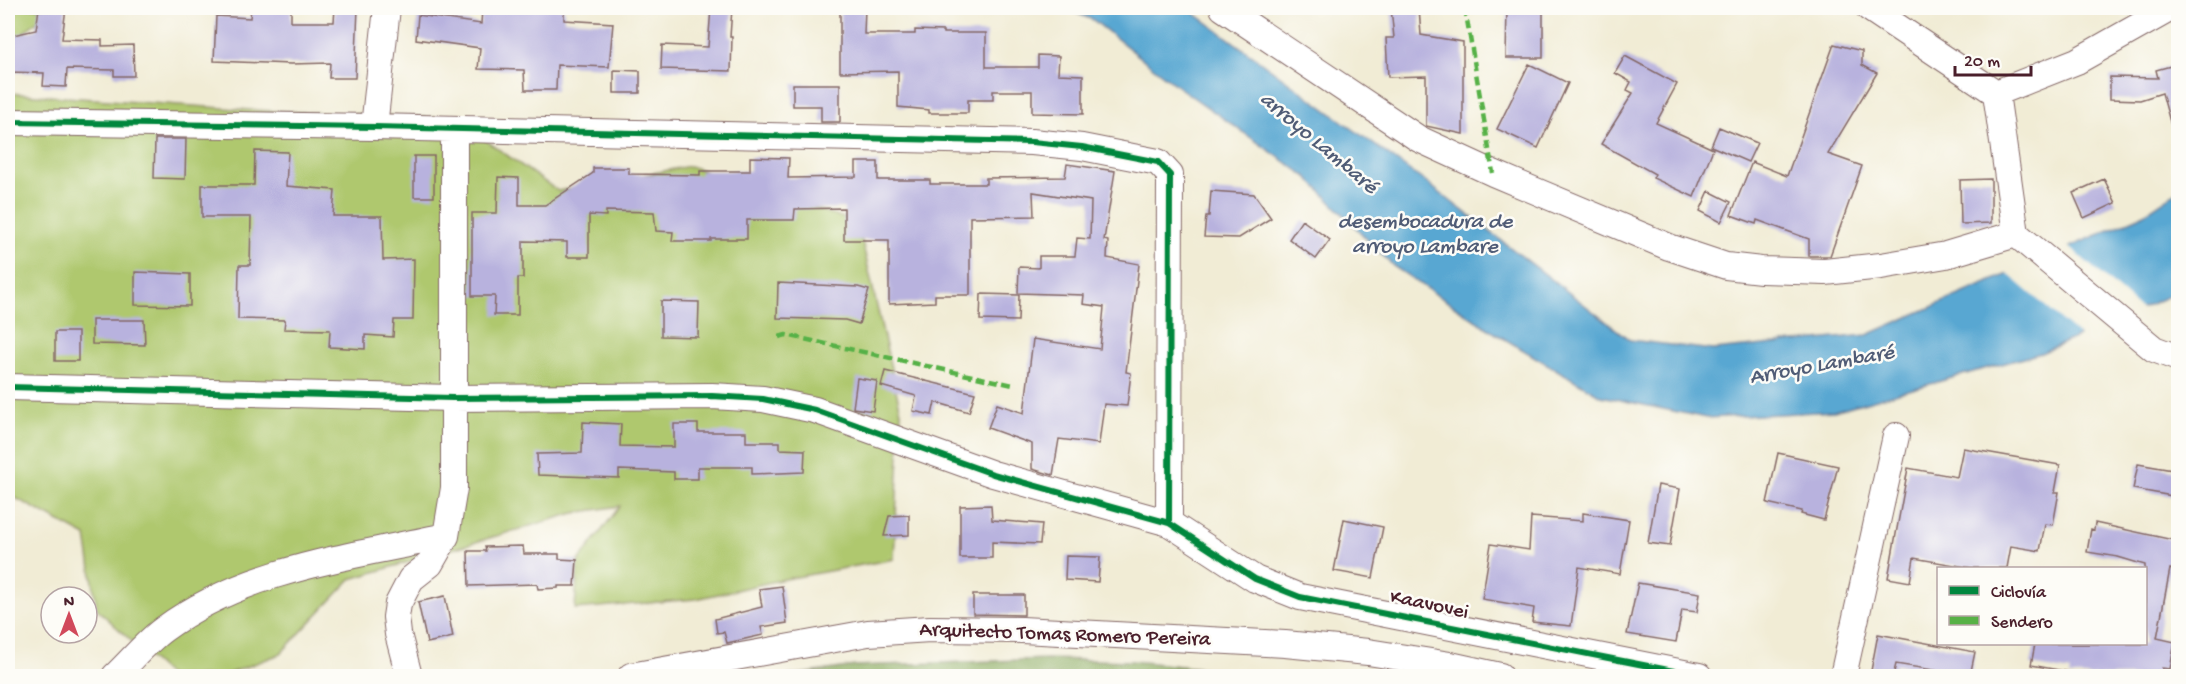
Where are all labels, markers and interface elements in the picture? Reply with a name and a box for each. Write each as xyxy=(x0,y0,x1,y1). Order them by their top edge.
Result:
scale bar xyxy=(1955,39,2032,77)
text: 20 m xyxy=(1964,52,2000,73)
water label: arroyo Lambaré xyxy=(1254,87,1383,202)
water label: desembocadura de arroyo Lambare xyxy=(1338,210,1514,261)
water label: Arroyo Lambaré xyxy=(1748,340,1898,392)
legend xyxy=(1937,567,2147,645)
text: Ciclovía xyxy=(1991,583,2047,604)
north arrow xyxy=(39,585,99,645)
street label: Kaavovei xyxy=(1387,585,1471,627)
text: N xyxy=(64,594,75,613)
text: Sendero xyxy=(1991,613,2053,634)
street label: Arquitecto Tomas Romero Pereira xyxy=(919,618,1212,654)

